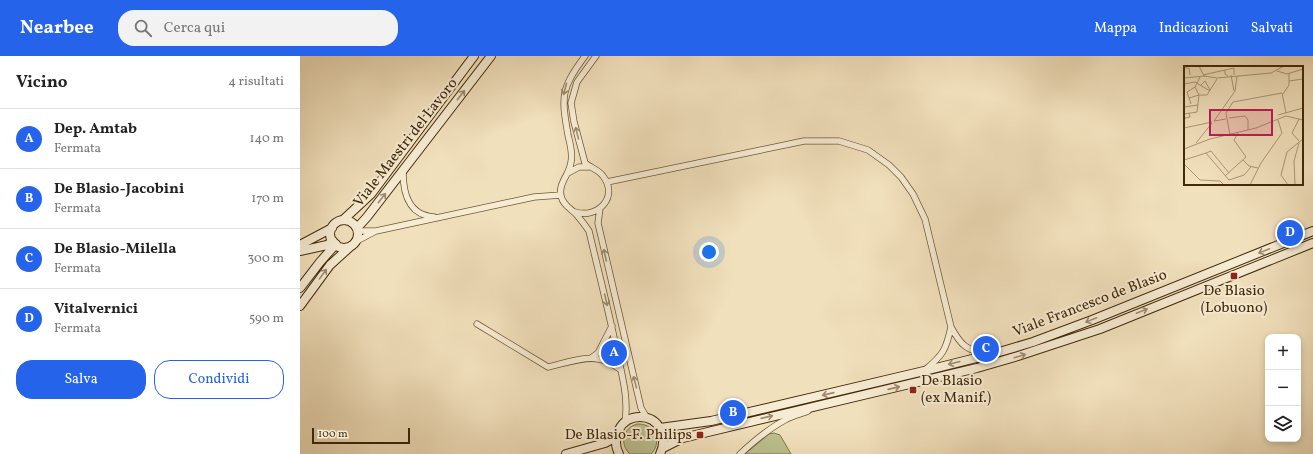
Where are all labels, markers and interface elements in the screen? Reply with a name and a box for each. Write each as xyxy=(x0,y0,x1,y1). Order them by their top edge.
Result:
search box xyxy=(118,10,398,46)
text: Nearbee xyxy=(20,15,94,41)
icon: search xyxy=(132,17,154,39)
text: Cerca qui xyxy=(164,18,225,39)
text: Mappa xyxy=(1094,19,1137,38)
text: Indicazioni xyxy=(1159,19,1229,38)
text: Salvati xyxy=(1251,19,1293,38)
inset map xyxy=(1184,66,1303,185)
text: Vicino xyxy=(16,71,67,94)
text: 4 risultati xyxy=(228,73,284,91)
street label: Viale Maestri del Lavoro xyxy=(349,74,463,212)
one-way arrow xyxy=(561,82,569,95)
one-way arrow xyxy=(457,90,465,101)
text: Dep. Amtab xyxy=(54,119,137,140)
one-way arrow xyxy=(573,127,580,140)
text: A xyxy=(24,130,34,148)
text: 140 m xyxy=(250,130,284,148)
text: Fermata xyxy=(54,140,101,158)
text: De Blasio-Jacobini xyxy=(54,179,184,200)
text: B xyxy=(25,190,33,208)
text: 170 m xyxy=(251,190,284,208)
one-way arrow xyxy=(378,193,386,204)
text: Fermata xyxy=(54,200,101,218)
pin: D xyxy=(1277,218,1303,248)
text: De Blasio-Milella xyxy=(54,239,176,260)
your location xyxy=(699,242,719,262)
one-way arrow xyxy=(1258,247,1270,255)
one-way arrow xyxy=(601,249,609,262)
text: C xyxy=(25,250,33,268)
text: 300 m xyxy=(248,250,284,268)
text: Fermata xyxy=(54,260,101,278)
street label: Viale Francesco de Blasio xyxy=(1010,265,1170,343)
one-way arrow xyxy=(319,269,327,280)
marker: De Blasio (Lobuono) xyxy=(1229,271,1239,281)
place label: De Blasio (Lobuono) xyxy=(1201,281,1267,319)
one-way arrow xyxy=(602,294,610,307)
text: Vitalvernici xyxy=(54,299,138,320)
one-way arrow xyxy=(1135,307,1147,315)
text: D xyxy=(24,310,34,328)
text: 590 m xyxy=(249,310,284,328)
one-way arrow xyxy=(1086,317,1098,325)
text: Fermata xyxy=(54,320,101,338)
pin: C xyxy=(973,334,999,364)
map controls xyxy=(1265,334,1301,442)
button: + xyxy=(1265,334,1301,370)
pin: A xyxy=(601,338,627,368)
one-way arrow xyxy=(1013,352,1026,359)
button: Salva xyxy=(16,360,146,399)
button: Condividi xyxy=(154,360,284,399)
one-way arrow xyxy=(948,360,961,368)
button: − xyxy=(1265,370,1301,406)
place label: De Blasio (ex Manif.) xyxy=(921,371,991,409)
one-way arrow xyxy=(630,376,638,389)
one-way arrow xyxy=(887,383,900,391)
marker: De Blasio (ex Manif.) xyxy=(908,385,918,395)
one-way arrow xyxy=(821,390,834,398)
pin: B xyxy=(720,398,746,428)
button: layers xyxy=(1265,406,1301,442)
one-way arrow xyxy=(760,413,773,421)
place label: De Blasio-F. Philips xyxy=(565,425,692,446)
scale bar xyxy=(312,426,410,445)
text: 100 m xyxy=(318,427,348,442)
marker: De Blasio-F. Philips xyxy=(695,430,705,440)

